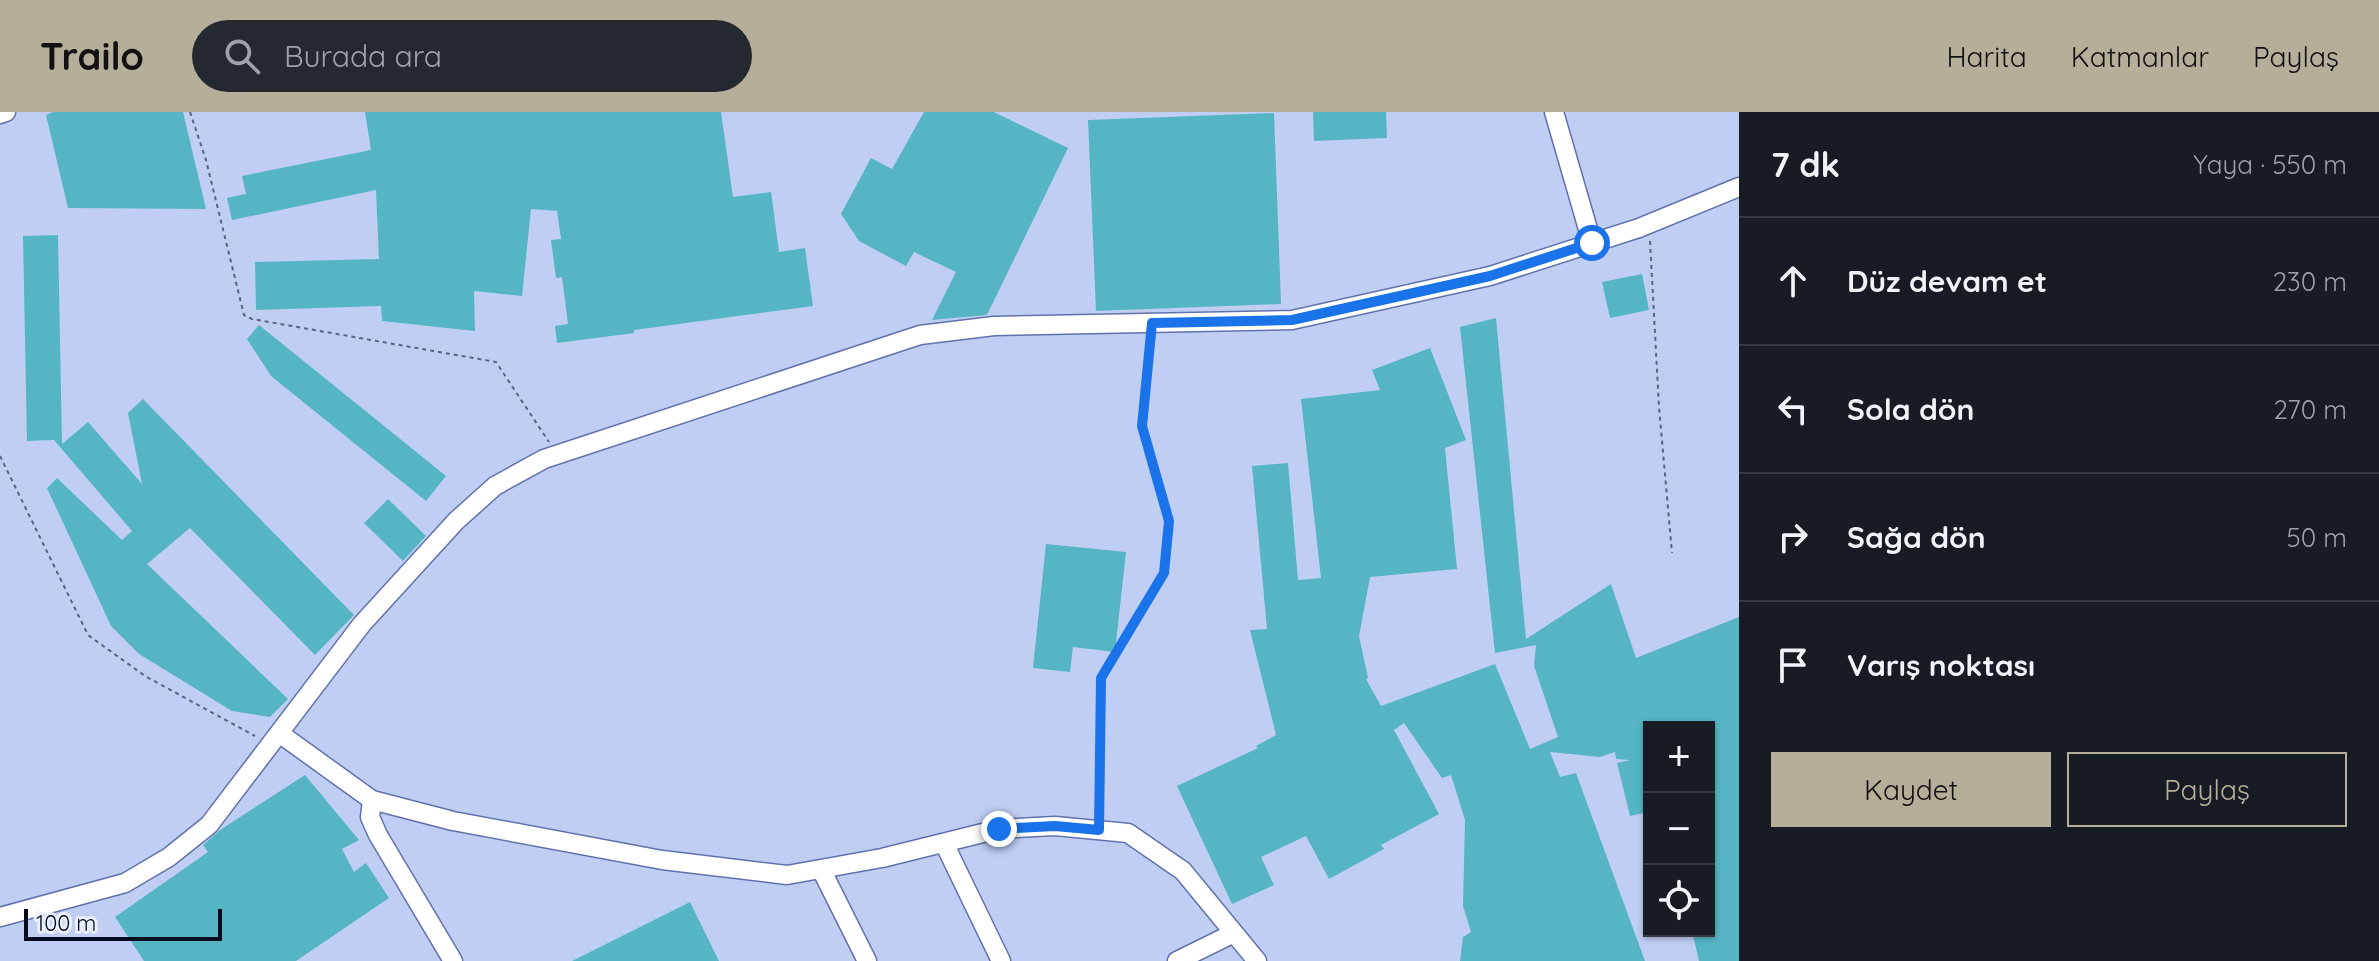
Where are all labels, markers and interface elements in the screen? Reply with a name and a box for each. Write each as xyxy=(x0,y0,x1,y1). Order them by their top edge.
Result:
search box xyxy=(192,20,752,92)
text: Trailo xyxy=(40,32,144,80)
icon: search xyxy=(220,34,264,78)
text: Burada ara xyxy=(284,37,442,75)
text: Harita xyxy=(1946,39,2027,74)
text: Katmanlar xyxy=(2071,39,2209,74)
text: Paylaş xyxy=(2253,39,2339,74)
text: 7 dk xyxy=(1771,143,1840,186)
text: Yaya · 550 m xyxy=(2193,148,2347,181)
route start xyxy=(1574,225,1610,261)
icon: ahead xyxy=(1771,259,1815,303)
text: Düz devam et xyxy=(1847,262,2047,300)
text: 230 m xyxy=(2273,265,2347,298)
icon: left xyxy=(1771,387,1815,431)
text: Sola dön xyxy=(1847,390,1974,428)
text: 270 m xyxy=(2273,393,2347,426)
icon: right xyxy=(1771,515,1815,559)
text: Sağa dön xyxy=(1847,518,1986,556)
text: 50 m xyxy=(2287,521,2347,554)
icon: arrive xyxy=(1771,643,1815,687)
text: Varış noktası xyxy=(1847,646,2035,684)
map controls xyxy=(1643,721,1715,937)
button: + xyxy=(1643,721,1715,793)
button: Kaydet xyxy=(1771,752,2051,827)
button: Paylaş xyxy=(2067,752,2347,827)
button: − xyxy=(1643,793,1715,865)
route end xyxy=(981,811,1017,847)
button: locate xyxy=(1643,865,1715,937)
scale bar xyxy=(24,905,222,941)
text: 100 m xyxy=(36,909,96,937)

